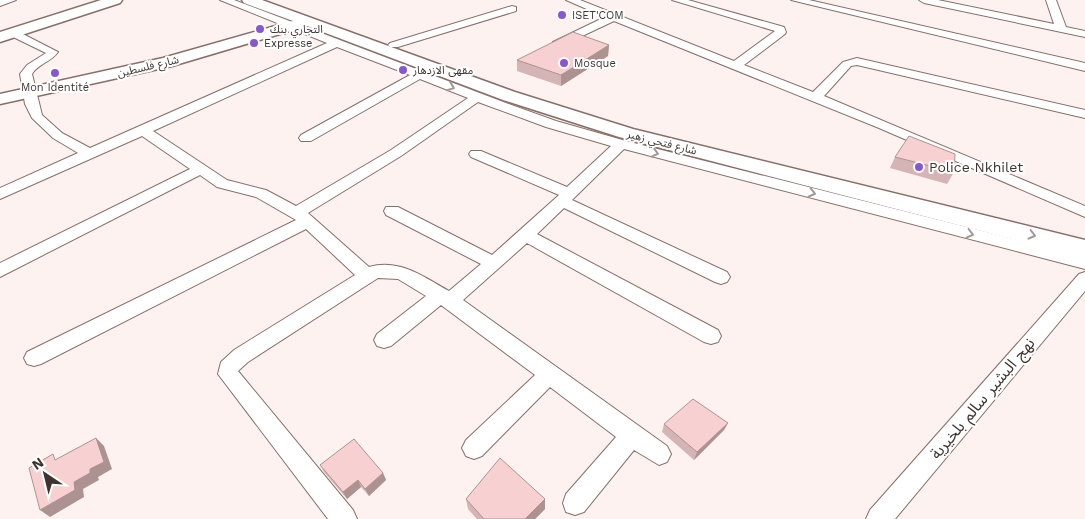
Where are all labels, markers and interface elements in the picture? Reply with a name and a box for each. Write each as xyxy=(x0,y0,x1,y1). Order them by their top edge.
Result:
marker: ISET'COM xyxy=(556,9,568,21)
place label: ISET'COM xyxy=(572,9,624,22)
marker: التجاري بنك xyxy=(254,23,266,35)
place label: التجاري بنك xyxy=(270,23,323,39)
marker: Expresse xyxy=(248,37,260,49)
place label: Expresse xyxy=(264,37,312,50)
street label: شارع فلسطين xyxy=(116,53,181,81)
marker: Mosque xyxy=(558,57,570,69)
place label: Mosque xyxy=(574,57,616,70)
marker: مقهى الازدهار xyxy=(397,64,409,76)
place label: مقهى الازدهار xyxy=(412,64,473,77)
marker: Mon Identité xyxy=(49,67,61,79)
place label: Mon Identité xyxy=(21,81,89,94)
one-way arrow xyxy=(446,81,454,91)
street label: شارع فتحي زهير xyxy=(624,127,698,160)
one-way arrow xyxy=(650,147,659,158)
place label: Police Nkhilet xyxy=(929,159,1023,175)
marker: Police Nkhilet xyxy=(913,161,925,173)
one-way arrow xyxy=(808,188,816,198)
one-way arrow xyxy=(965,228,973,238)
one-way arrow xyxy=(1027,229,1036,240)
street label: نهج البشير سالم بلخيرية xyxy=(926,334,1041,465)
north arrow xyxy=(20,449,70,499)
text: N xyxy=(29,454,46,473)

